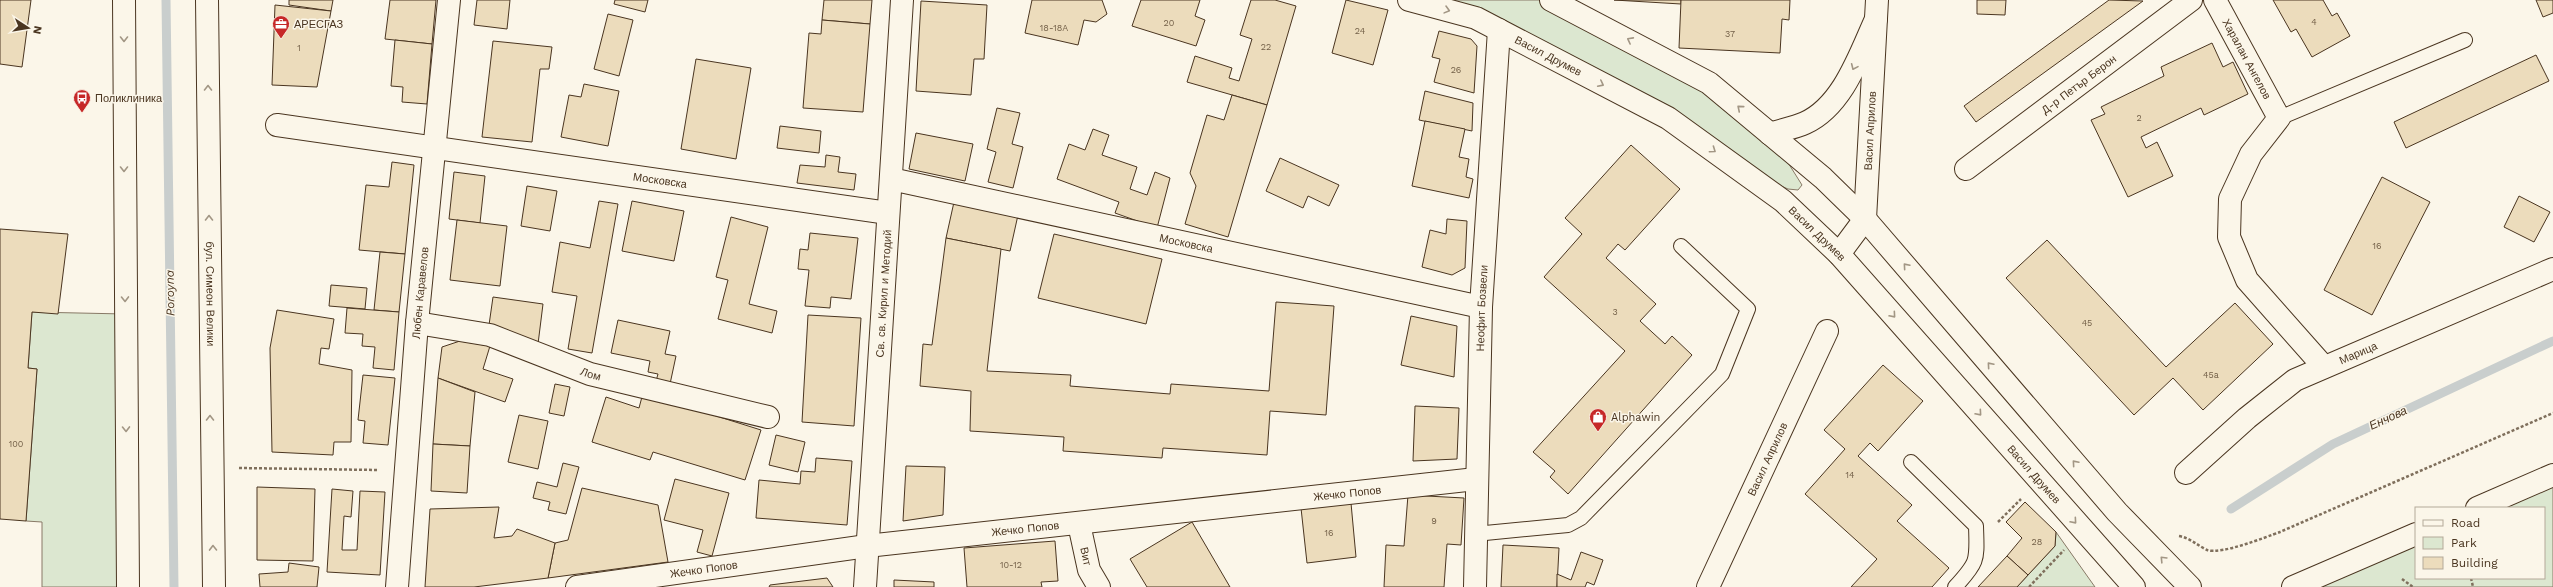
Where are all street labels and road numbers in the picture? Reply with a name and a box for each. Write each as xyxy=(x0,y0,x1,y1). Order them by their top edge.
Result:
street label: Харалан Ангелов xyxy=(2219,17,2274,102)
street label: Васил Друмев xyxy=(1512,33,1584,79)
street label: Д-р Петър Берон xyxy=(2039,52,2119,117)
street label: Васил Априлов xyxy=(1862,91,1879,171)
street label: Московска xyxy=(632,170,689,191)
street label: Васил Друмев xyxy=(1786,204,1848,264)
street label: Св. св. Кирил и Методий xyxy=(873,229,895,358)
street label: Московска xyxy=(1158,231,1215,256)
street label: бул. Симеон Велики xyxy=(203,241,217,346)
street label: Любен Каравелов xyxy=(410,246,432,339)
street label: Неофит Бозвели xyxy=(1474,264,1491,351)
street label: Марица xyxy=(2337,339,2380,367)
street label: Лом xyxy=(578,365,602,383)
street label: Васил Априлов xyxy=(1745,420,1791,498)
street label: Васил Друмев xyxy=(2004,443,2063,507)
street label: Жечко Попов xyxy=(1313,483,1382,504)
street label: Жечко Попов xyxy=(991,519,1060,539)
street label: Вит xyxy=(1077,546,1094,567)
street label: Жечко Попов xyxy=(669,558,739,581)

